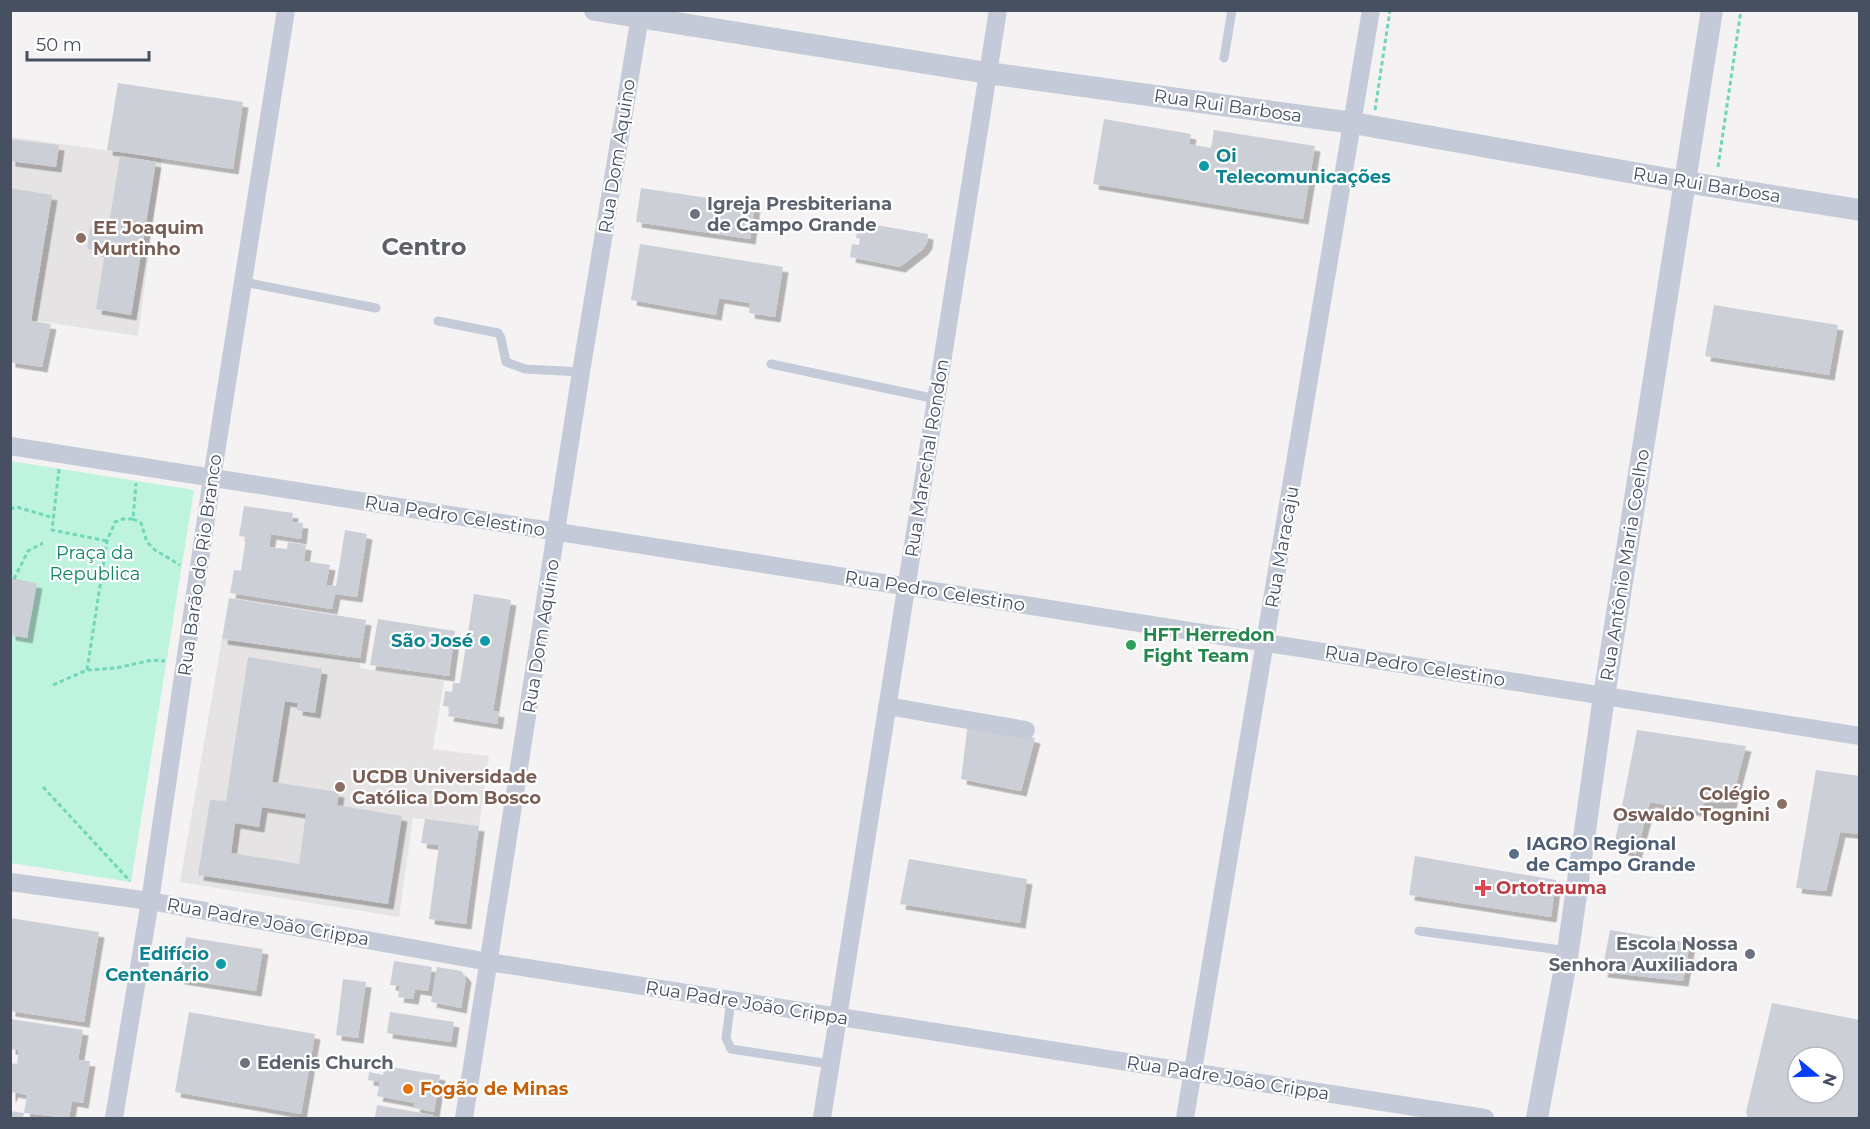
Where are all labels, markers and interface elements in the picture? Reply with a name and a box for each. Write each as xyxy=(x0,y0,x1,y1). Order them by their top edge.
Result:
scale bar xyxy=(27,24,148,62)
text: 50 m xyxy=(36,34,82,56)
street label: Rua Dom Aquino xyxy=(594,77,640,235)
street label: Rua Rui Barbosa xyxy=(1153,85,1303,127)
place label: Oi Telecomunicações xyxy=(1216,145,1391,188)
marker: Oi Telecomunicações xyxy=(1197,159,1211,173)
street label: Rua Rui Barbosa xyxy=(1632,162,1782,208)
place label: Igreja Presbiteriana de Campo Grande xyxy=(707,193,892,236)
marker: Igreja Presbiteriana de Campo Grande xyxy=(688,207,702,221)
place label: EE Joaquim Murtinho xyxy=(93,217,204,260)
marker: EE Joaquim Murtinho xyxy=(74,231,88,245)
district label: Centro xyxy=(382,232,466,261)
street label: Rua Marechal Rondon xyxy=(900,357,954,559)
street label: Rua Antônio Maria Coelho xyxy=(1596,447,1654,683)
street label: Rua Barão do Rio Branco xyxy=(174,453,226,677)
street label: Rua Maracaju xyxy=(1260,484,1304,610)
street label: Rua Pedro Celestino xyxy=(363,491,547,541)
park label: Praça da Republica xyxy=(50,542,140,585)
street label: Rua Dom Aquino xyxy=(518,557,564,715)
street label: Rua Pedro Celestino xyxy=(843,566,1027,616)
place label: HFT Herredon Fight Team xyxy=(1143,624,1275,667)
place label: São José xyxy=(391,630,473,652)
marker: São José xyxy=(478,634,492,648)
marker: HFT Herredon Fight Team xyxy=(1124,638,1138,652)
street label: Rua Pedro Celestino xyxy=(1323,641,1507,691)
place label: UCDB Universidade Católica Dom Bosco xyxy=(352,766,541,809)
marker: UCDB Universidade Católica Dom Bosco xyxy=(333,780,347,794)
place label: Colégio Oswaldo Tognini xyxy=(1613,783,1770,826)
marker: Colégio Oswaldo Tognini xyxy=(1775,797,1789,811)
place label: IAGRO Regional de Campo Grande xyxy=(1526,833,1696,876)
marker: IAGRO Regional de Campo Grande xyxy=(1507,847,1521,861)
place label: Ortotrauma xyxy=(1496,877,1607,899)
marker: Ortotrauma xyxy=(1474,879,1492,897)
street label: Rua Padre João Crippa xyxy=(165,893,371,951)
place label: Escola Nossa Senhora Auxiliadora xyxy=(1549,933,1738,976)
place label: Edifício Centenário xyxy=(105,943,209,986)
marker: Escola Nossa Senhora Auxiliadora xyxy=(1743,947,1757,961)
marker: Edifício Centenário xyxy=(214,957,228,971)
street label: Rua Padre João Crippa xyxy=(644,976,850,1030)
north arrow xyxy=(1786,1045,1846,1105)
street label: Rua Padre João Crippa xyxy=(1125,1051,1331,1105)
place label: Edenis Church xyxy=(257,1052,394,1074)
marker: Edenis Church xyxy=(238,1056,252,1070)
text: N xyxy=(1819,1071,1841,1089)
place label: Fogão de Minas xyxy=(420,1078,569,1100)
marker: Fogão de Minas xyxy=(401,1082,415,1096)

